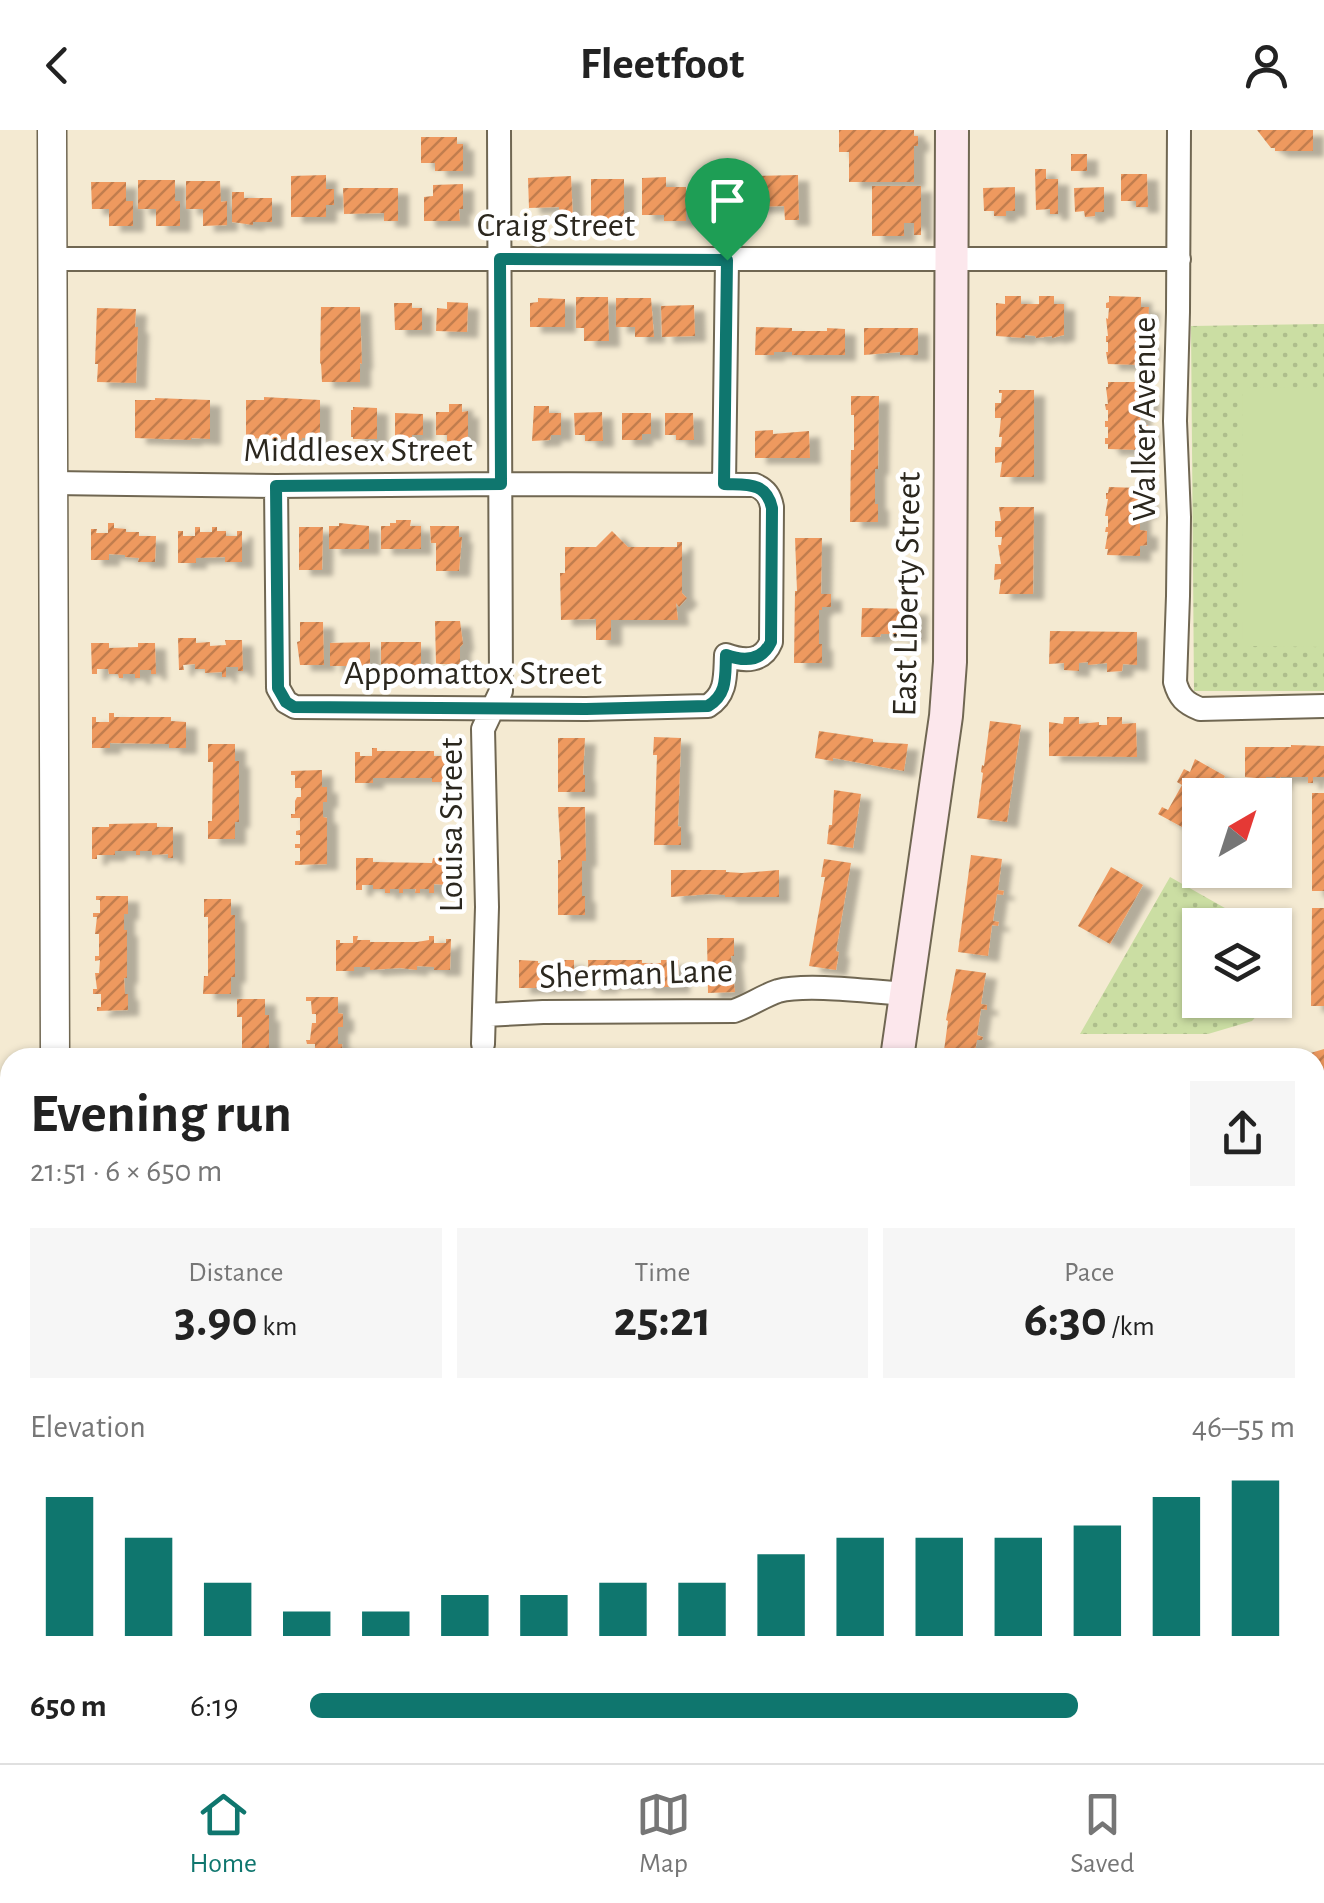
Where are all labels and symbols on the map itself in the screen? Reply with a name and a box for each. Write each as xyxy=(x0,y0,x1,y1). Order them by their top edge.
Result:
pin xyxy=(685,158,770,261)
street label: Craig Street xyxy=(477,208,635,243)
street label: Walker Avenue xyxy=(1127,317,1162,521)
street label: Middlesex Street xyxy=(243,433,473,468)
street label: East Liberty Street xyxy=(887,471,927,717)
street label: Appomattox Street xyxy=(344,656,602,691)
street label: Louisa Street xyxy=(434,738,469,912)
north arrow xyxy=(1182,778,1292,888)
street label: Sherman Lane xyxy=(538,953,734,995)

